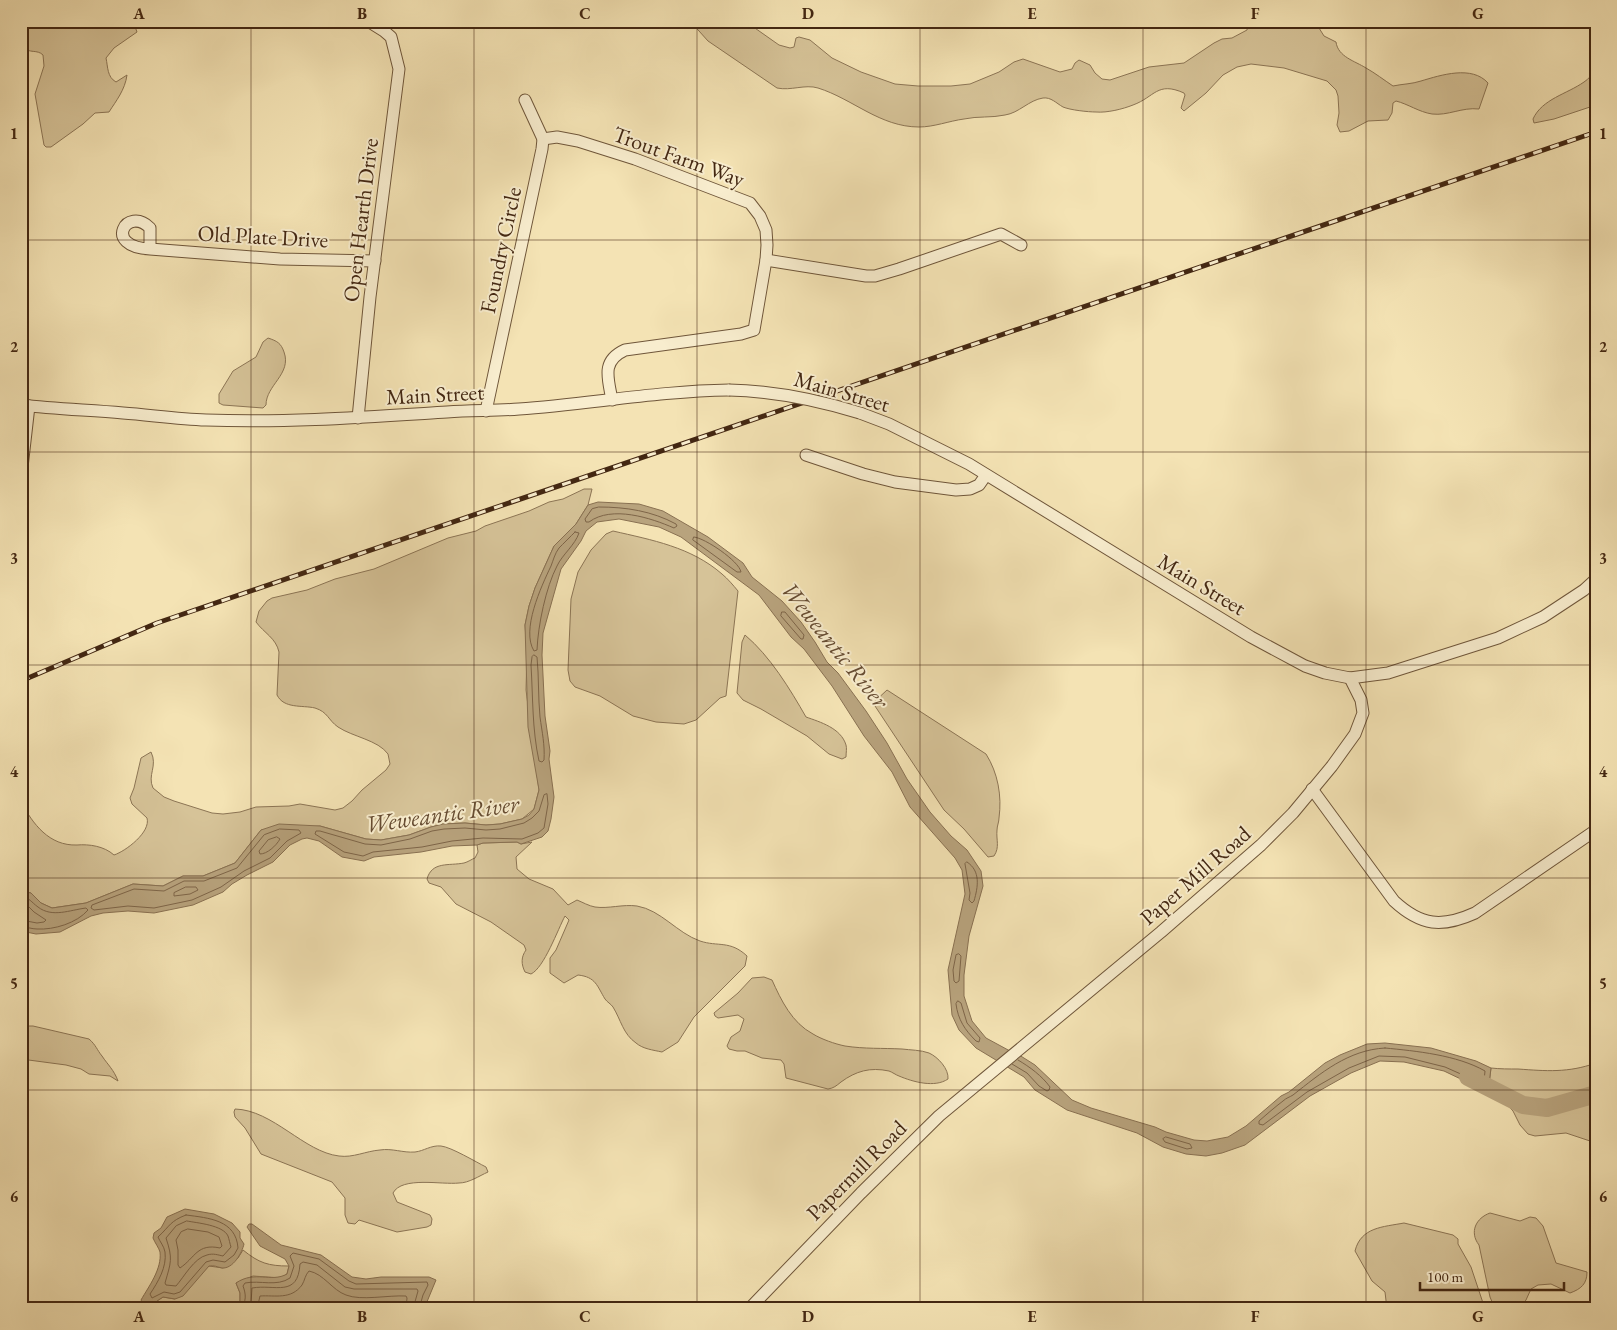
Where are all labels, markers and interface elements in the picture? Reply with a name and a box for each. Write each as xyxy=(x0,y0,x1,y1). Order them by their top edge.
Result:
text: A xyxy=(132,3,145,24)
text: B xyxy=(357,3,367,24)
text: C xyxy=(579,3,591,24)
text: D xyxy=(802,3,814,24)
text: E xyxy=(1027,3,1037,24)
text: F xyxy=(1251,3,1260,24)
text: G xyxy=(1472,3,1484,24)
street label: Trout Farm Way xyxy=(609,119,749,194)
text: 1 xyxy=(10,123,18,144)
text: 1 xyxy=(1599,123,1607,144)
street label: Open Hearth Drive xyxy=(336,136,385,304)
street label: Foundry Circle xyxy=(473,184,528,316)
street label: Old Plate Drive xyxy=(197,219,329,254)
text: 2 xyxy=(10,336,19,357)
text: 2 xyxy=(1599,336,1608,357)
street label: Main Street xyxy=(791,364,893,419)
street label: Main Street xyxy=(385,377,485,412)
street label: Main Street xyxy=(1152,547,1251,622)
text: 3 xyxy=(10,548,18,569)
text: 3 xyxy=(1599,548,1607,569)
water label: Weweantic River xyxy=(775,575,897,716)
text: 4 xyxy=(10,761,19,782)
text: 4 xyxy=(1599,761,1608,782)
water label: Weweantic River xyxy=(363,787,523,840)
street label: Paper Mill Road xyxy=(1134,819,1257,932)
text: 5 xyxy=(10,973,18,994)
text: 5 xyxy=(1599,973,1607,994)
street label: Papermill Road xyxy=(800,1113,913,1227)
text: 6 xyxy=(10,1186,19,1207)
text: 6 xyxy=(1599,1186,1608,1207)
scale bar xyxy=(1420,1260,1563,1292)
text: 100 m xyxy=(1427,1267,1464,1286)
text: A xyxy=(132,1306,145,1327)
text: B xyxy=(357,1306,367,1327)
text: C xyxy=(579,1306,591,1327)
text: D xyxy=(802,1306,814,1327)
text: E xyxy=(1027,1306,1037,1327)
text: F xyxy=(1251,1306,1260,1327)
text: G xyxy=(1472,1306,1484,1327)

